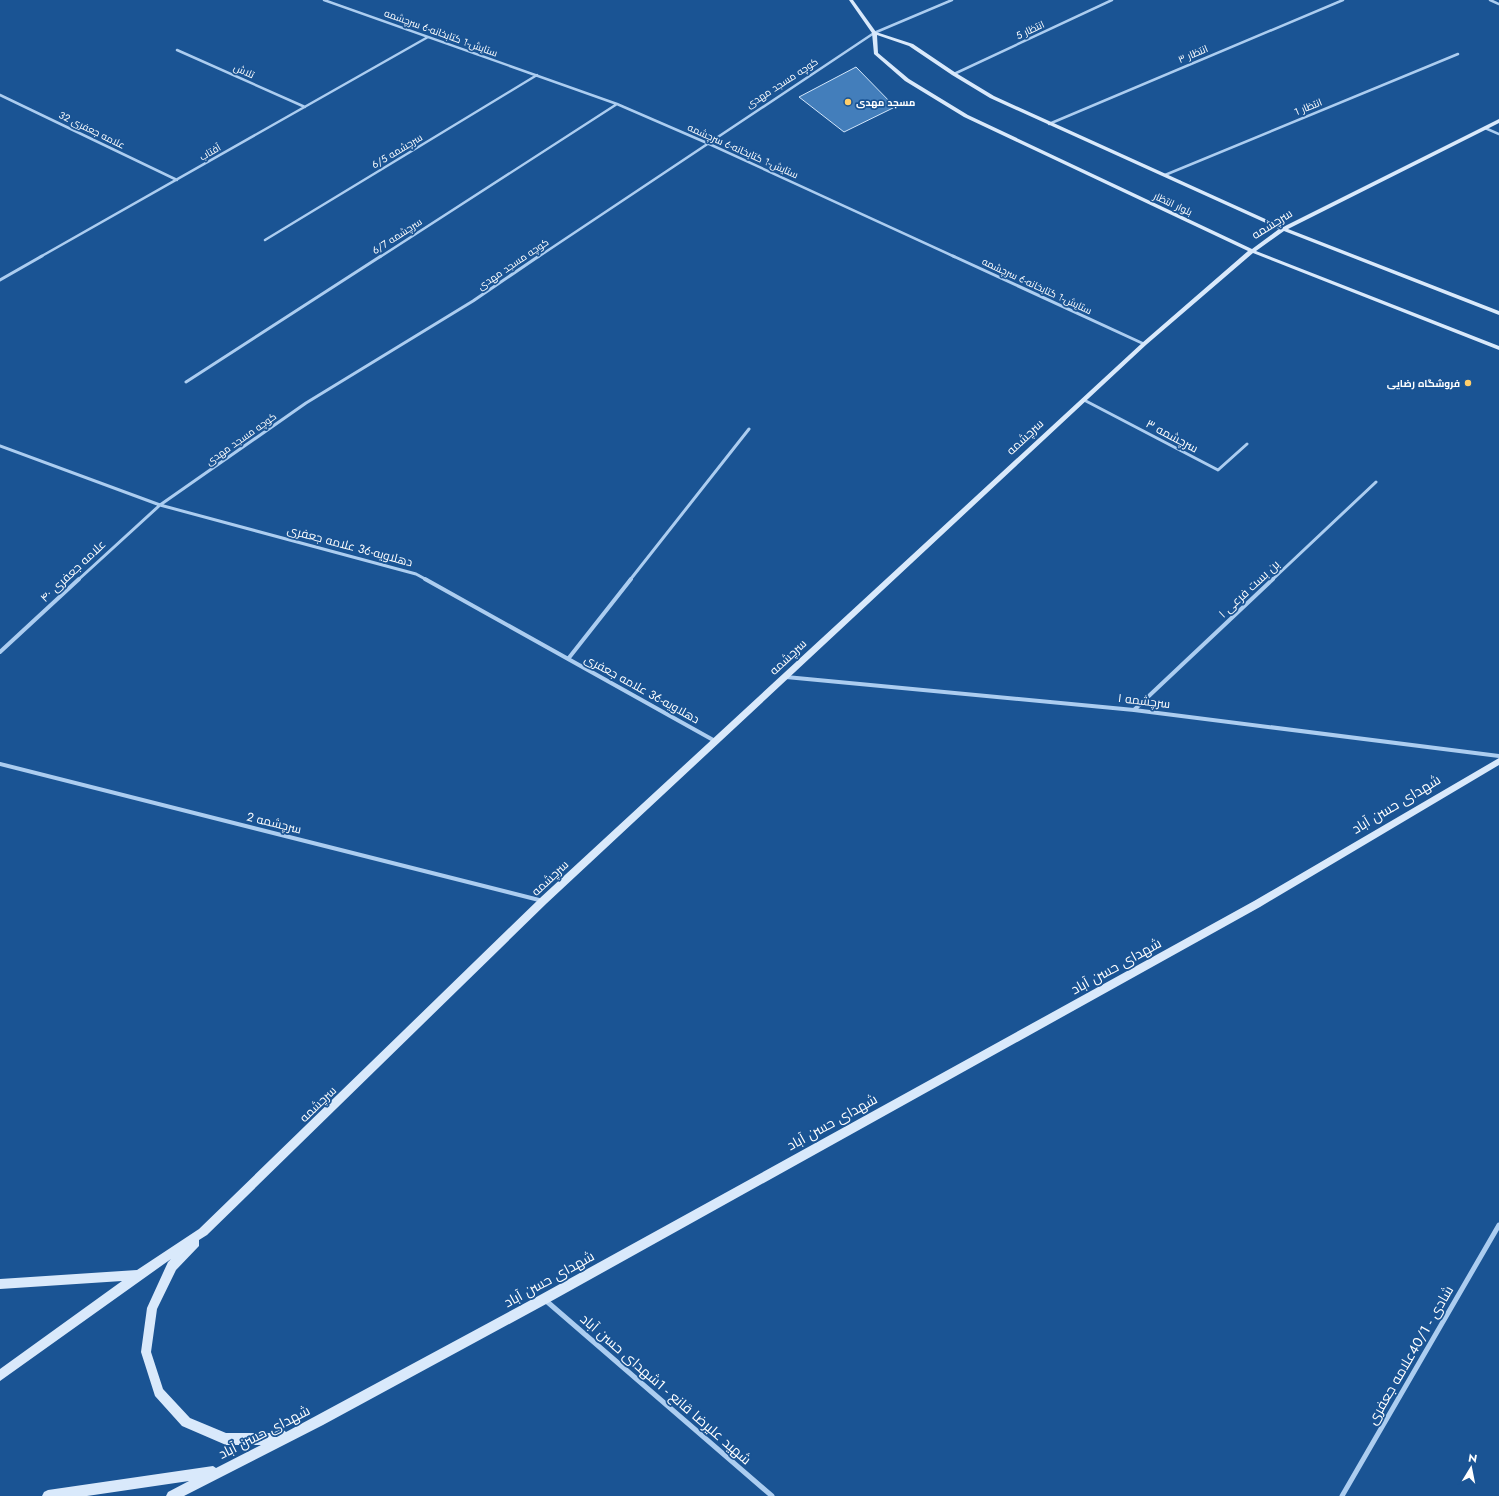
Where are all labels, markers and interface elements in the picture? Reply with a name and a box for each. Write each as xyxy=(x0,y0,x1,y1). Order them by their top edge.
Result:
street label: ستایش-1 کتابخانه-6 سرچشمه xyxy=(382,5,500,61)
street label: انتظار 5 xyxy=(1013,17,1047,43)
street label: انتظار ۳ xyxy=(1176,41,1210,67)
street label: کوچه مسجد مهدی xyxy=(743,54,821,112)
street label: تلاش xyxy=(231,60,257,82)
place label: مسجد مهدی xyxy=(856,95,915,110)
street label: انتظار 1 xyxy=(1292,95,1324,119)
marker: مسجد مهدی xyxy=(843,97,853,107)
street label: علامه جعفری 32 xyxy=(56,107,128,153)
street label: ستایش-1 کتابخانه-6 سرچشمه xyxy=(685,120,801,182)
street label: سرچشمه 6/5 xyxy=(369,130,425,172)
street label: آفتاب xyxy=(196,140,224,164)
street label: بلوار انتظار xyxy=(1150,188,1195,220)
street label: سرچشمه xyxy=(1248,204,1296,244)
street label: سرچشمه 6/7 xyxy=(369,214,425,258)
street label: کوچه مسجد مهدی xyxy=(474,235,552,293)
street label: ستایش-1 کتابخانه-6 سرچشمه xyxy=(980,254,1094,318)
place label: فروشگاه رضایی xyxy=(1387,376,1460,391)
marker: فروشگاه رضایی xyxy=(1463,378,1473,388)
street label: کوچه مسجد مهدی xyxy=(203,409,279,469)
street label: سرچشمه xyxy=(1002,415,1048,459)
street label: سرچشمه ۳ xyxy=(1143,415,1201,457)
street label: دهلاویه-36 علامه جعفری xyxy=(285,521,415,571)
street label: علامه جعفری ۴۰ xyxy=(36,536,110,606)
street label: بن بست فرعی ۱ xyxy=(1214,556,1284,622)
street label: سرچشمه xyxy=(765,635,811,679)
street label: دهلاویه-36 علامه جعفری xyxy=(581,650,703,728)
street label: سرچشمه ۱ xyxy=(1117,689,1171,713)
street label: شهدای حسن آباد xyxy=(1348,769,1444,839)
street label: سرچشمه 2 xyxy=(245,808,303,838)
street label: سرچشمه xyxy=(527,856,573,900)
street label: شهدای حسن آباد xyxy=(1067,933,1165,999)
street label: سرچشمه xyxy=(295,1082,341,1126)
street label: شهدای حسن آباد xyxy=(783,1089,881,1155)
street label: شهدای حسن آباد xyxy=(500,1246,598,1312)
street label: شادی - 40/1علامه جعفری xyxy=(1362,1282,1458,1428)
street label: شهید علیرضا قانع - 1شهدای حسن آباد xyxy=(576,1309,756,1469)
street label: شهدای حسن آباد xyxy=(215,1400,313,1464)
north arrow xyxy=(1451,1448,1491,1488)
text: N xyxy=(1467,1450,1478,1467)

